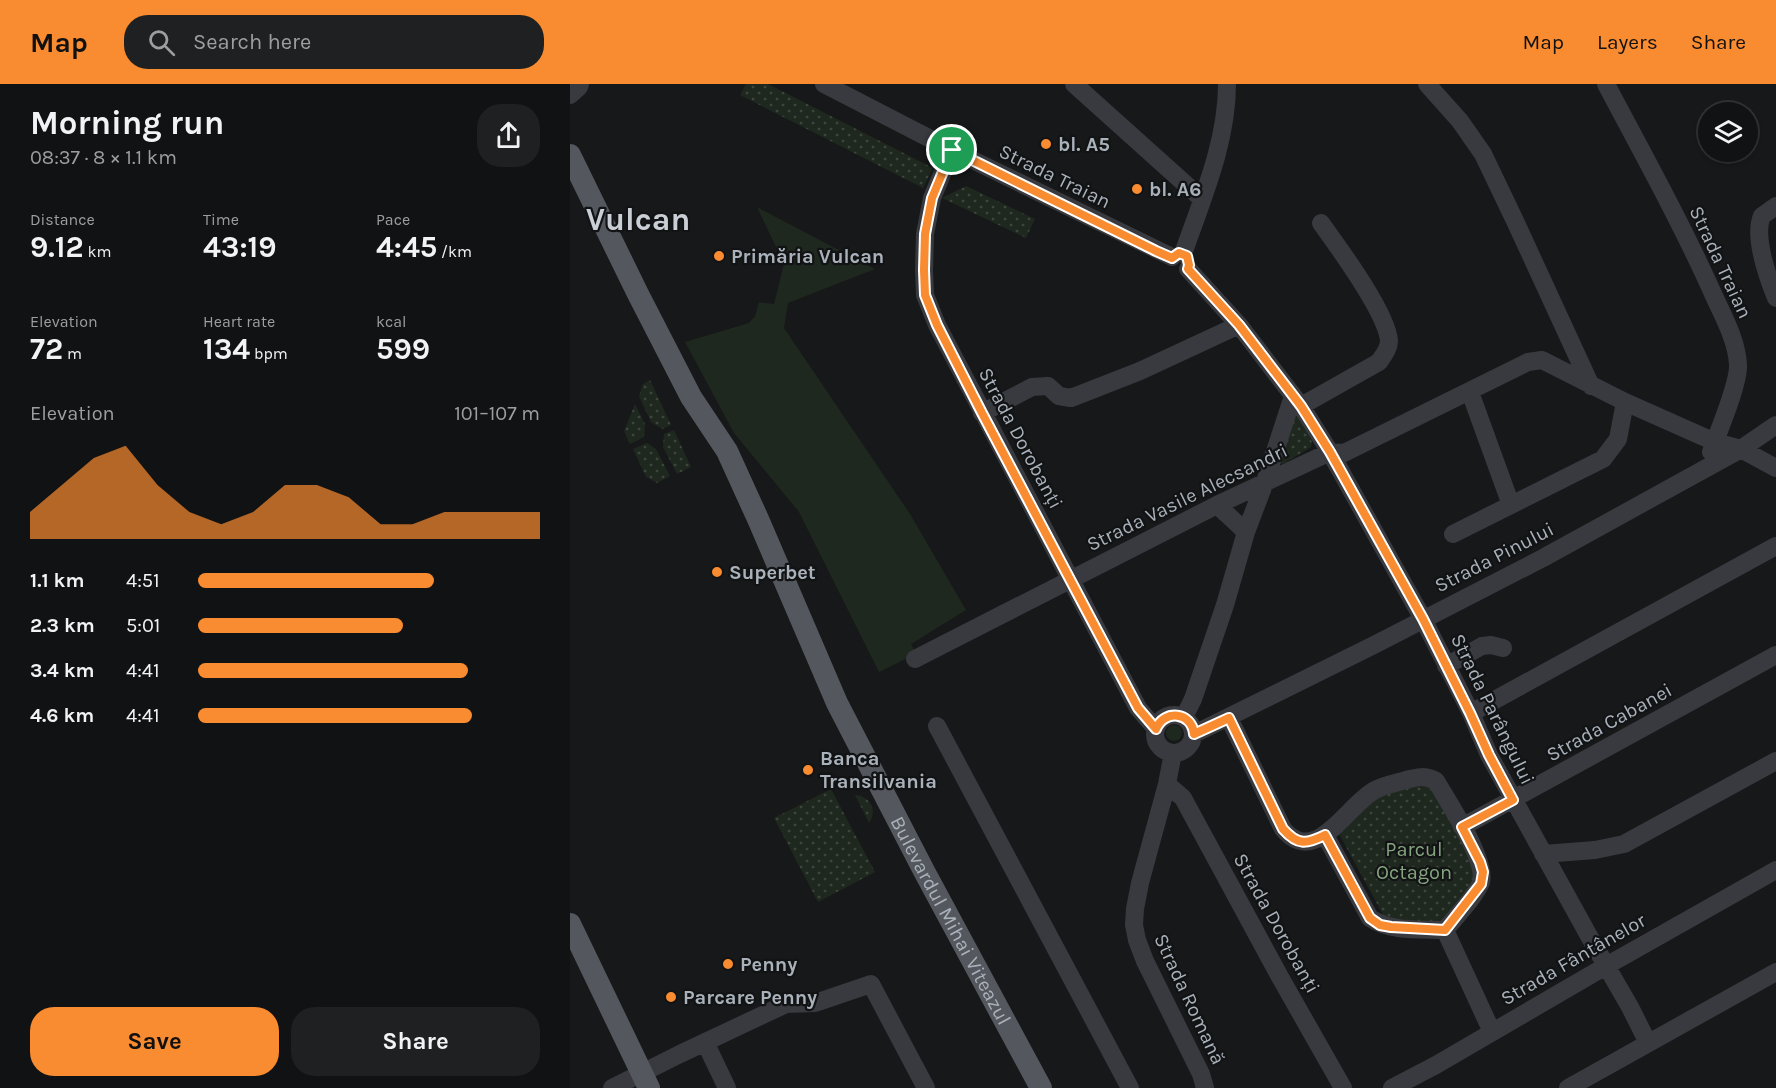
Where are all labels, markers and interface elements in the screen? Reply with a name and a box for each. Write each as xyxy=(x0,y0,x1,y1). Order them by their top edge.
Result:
search box xyxy=(124,15,544,69)
text: Map xyxy=(30,26,88,59)
icon: search xyxy=(145,26,178,59)
text: Search here xyxy=(193,29,311,55)
text: Map xyxy=(1522,30,1564,54)
text: Layers xyxy=(1597,30,1658,54)
text: Share xyxy=(1691,30,1746,54)
map controls xyxy=(1698,102,1758,162)
button: layers xyxy=(1698,102,1758,162)
text: Morning run xyxy=(30,104,224,142)
button: share xyxy=(477,104,540,167)
pin xyxy=(926,124,977,175)
icon: arrive xyxy=(935,133,968,166)
place label: bl. A5 xyxy=(1058,133,1110,156)
marker: bl. A5 xyxy=(1039,137,1053,151)
street label: Strada Traian xyxy=(995,140,1114,213)
text: 08:37 · 8 × 1.1 km xyxy=(30,146,177,169)
place label: bl. A6 xyxy=(1149,178,1201,201)
marker: bl. A6 xyxy=(1130,182,1144,196)
district label: Vulcan xyxy=(586,201,690,238)
street label: Strada Traian xyxy=(1684,202,1757,322)
text: Distance xyxy=(30,210,95,229)
text: Time xyxy=(203,210,239,229)
text: Pace xyxy=(376,210,410,229)
text: 9.12 xyxy=(30,229,84,265)
text: 43:19 xyxy=(203,229,277,265)
text: 4:45 xyxy=(376,229,437,265)
text: km xyxy=(84,242,111,261)
text: /km xyxy=(437,242,472,261)
place label: Primăria Vulcan xyxy=(731,245,884,268)
marker: Primăria Vulcan xyxy=(712,249,726,263)
text: Elevation xyxy=(30,312,98,331)
text: Heart rate xyxy=(203,312,275,331)
text: kcal xyxy=(376,312,407,331)
text: 72 xyxy=(30,331,63,367)
text: 134 xyxy=(203,331,250,367)
text: 599 xyxy=(376,331,430,367)
text: m xyxy=(63,344,82,363)
text: bpm xyxy=(250,344,288,363)
street label: Strada Dorobanți xyxy=(974,364,1067,513)
text: Elevation xyxy=(30,402,115,425)
text: 101–107 m xyxy=(454,402,540,425)
street label: Strada Vasile Alecsandri xyxy=(1083,439,1291,556)
street label: Strada Pinului xyxy=(1431,518,1558,597)
place label: Superbet xyxy=(729,561,816,584)
marker: Superbet xyxy=(710,565,724,579)
text: 1.1 km xyxy=(30,569,84,592)
text: 4:51 xyxy=(126,569,160,592)
text: 2.3 km xyxy=(30,614,95,637)
text: 5:01 xyxy=(126,614,160,637)
street label: Strada Parângului xyxy=(1446,630,1539,788)
text: 3.4 km xyxy=(30,659,95,682)
text: 4:41 xyxy=(126,659,160,682)
street label: Strada Cabanei xyxy=(1542,678,1676,766)
text: 4.6 km xyxy=(30,704,94,727)
text: 4:41 xyxy=(126,704,160,727)
place label: Banca Transilvania xyxy=(820,747,937,793)
marker: Banca Transilvania xyxy=(801,763,815,777)
street label: Bulevardul Mihai Viteazul xyxy=(886,812,1016,1029)
park label: Parcul Octagon xyxy=(1376,838,1452,884)
street label: Strada Dorobanți xyxy=(1229,849,1324,997)
street label: Strada Fântânelor xyxy=(1497,908,1650,1010)
street label: Strada Romană xyxy=(1149,930,1230,1068)
place label: Penny xyxy=(740,953,797,976)
marker: Penny xyxy=(721,957,735,971)
place label: Parcare Penny xyxy=(683,986,817,1009)
marker: Parcare Penny xyxy=(664,990,678,1004)
button: Save xyxy=(30,1007,279,1076)
button: Share xyxy=(291,1007,540,1076)

